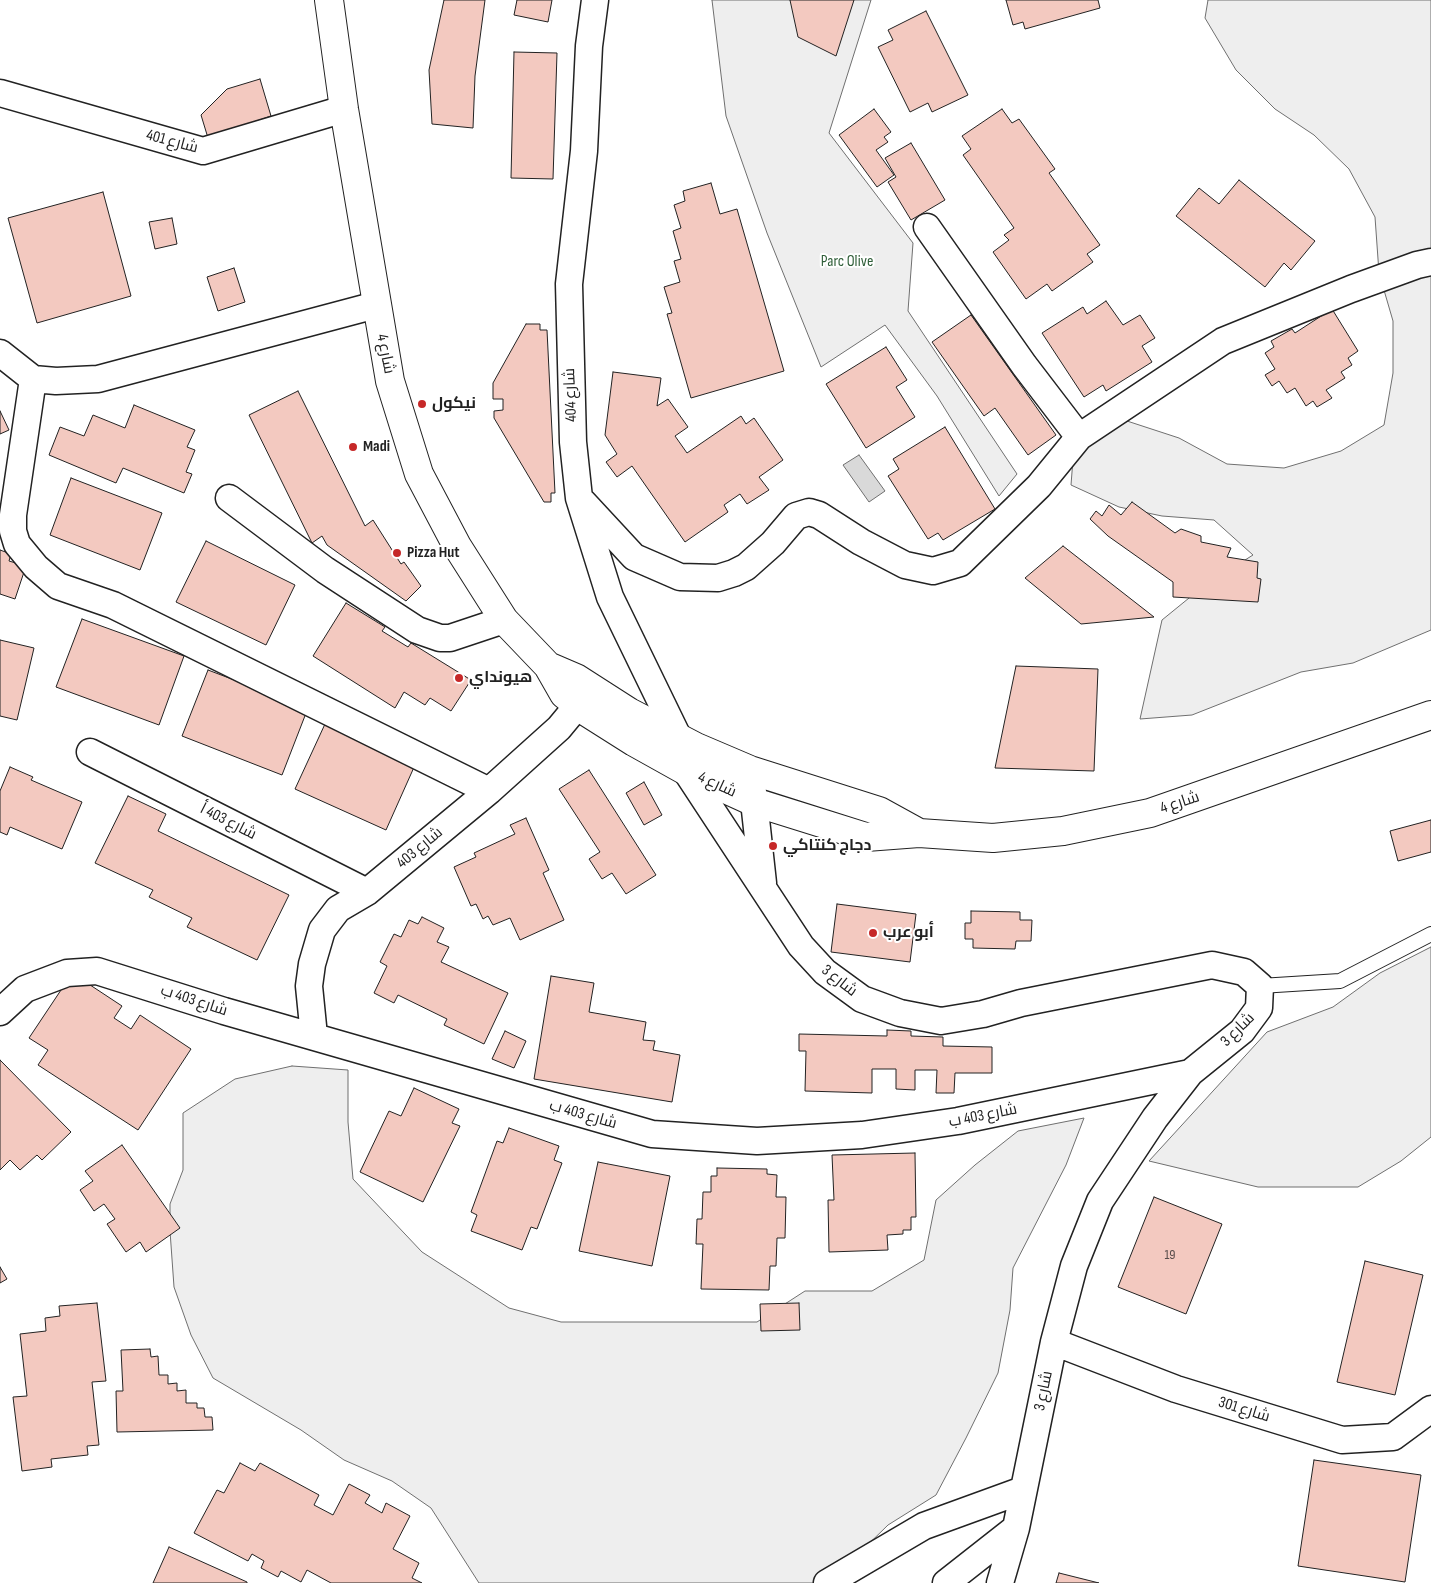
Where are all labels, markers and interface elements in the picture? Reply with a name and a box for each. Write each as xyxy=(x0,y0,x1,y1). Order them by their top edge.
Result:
street label: شارع 401 xyxy=(144,126,200,158)
park label: Parc Olive xyxy=(821,252,873,272)
street label: شارع 4 xyxy=(372,332,398,376)
street label: شارع 404 xyxy=(560,368,582,422)
place label: نيكول xyxy=(432,394,476,414)
marker: نيكول xyxy=(416,398,428,410)
place label: Madi xyxy=(363,437,390,457)
marker: Madi xyxy=(347,441,359,453)
place label: Pizza Hut xyxy=(407,543,460,563)
marker: Pizza Hut xyxy=(391,547,403,559)
place label: هيونداي xyxy=(469,668,532,688)
marker: هيونداي xyxy=(453,672,465,684)
street label: شارع 4 xyxy=(695,768,739,802)
street label: شارع 4 xyxy=(1158,788,1202,818)
street label: شارع 403 أ xyxy=(197,800,259,844)
street label: شارع 403 xyxy=(393,823,447,873)
place label: دجاج كنتاكي xyxy=(783,836,872,856)
marker: دجاج كنتاكي xyxy=(767,840,779,852)
place label: أبو عرب xyxy=(883,923,934,943)
marker: أبو عرب xyxy=(867,927,879,939)
street label: شارع 3 xyxy=(817,961,861,1001)
street label: شارع 403 ب xyxy=(158,981,230,1021)
street label: شارع 3 xyxy=(1217,1009,1259,1051)
street label: شارع 403 ب xyxy=(547,1096,619,1134)
street label: شارع 403 ب xyxy=(947,1100,1019,1132)
house number: 19 xyxy=(1164,1247,1176,1263)
street label: شارع 3 xyxy=(1030,1369,1058,1413)
street label: شارع 301 xyxy=(1216,1393,1272,1427)

